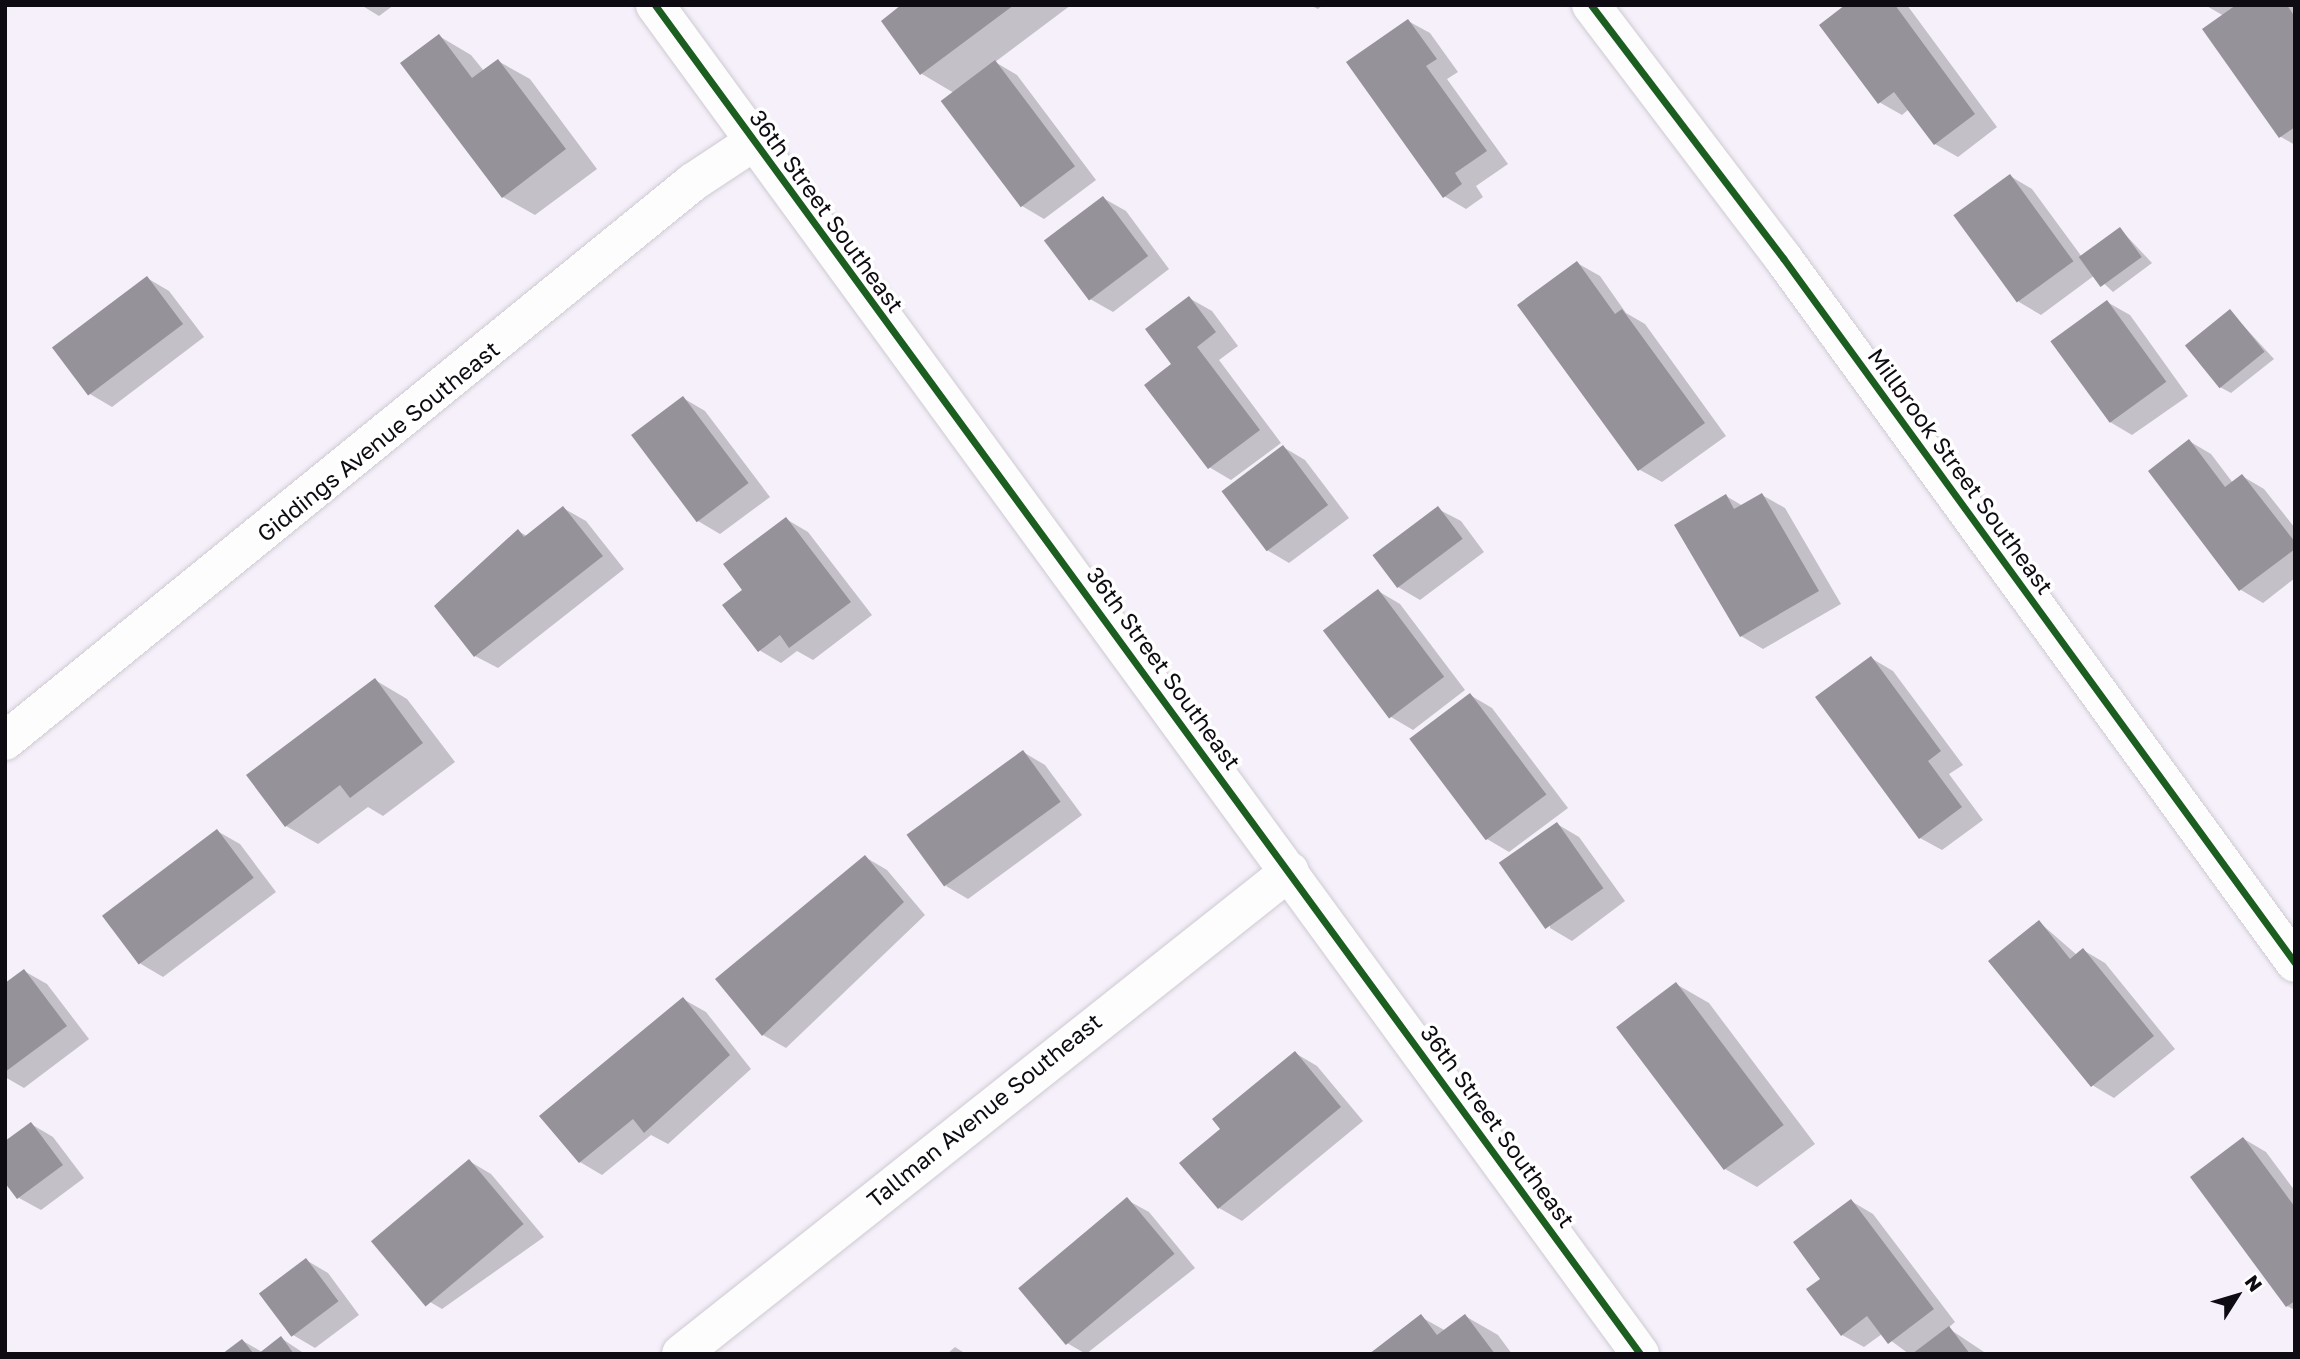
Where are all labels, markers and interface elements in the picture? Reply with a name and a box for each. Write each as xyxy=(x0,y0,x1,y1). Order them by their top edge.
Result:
street label: 36th Street Southeast xyxy=(744,104,910,318)
street label: Giddings Avenue Southeast xyxy=(251,335,505,547)
street label: Millbrook Street Southeast xyxy=(1862,343,2060,599)
street label: 36th Street Southeast xyxy=(1081,561,1247,775)
street label: Tallman Avenue Southeast xyxy=(861,1007,1107,1213)
street label: 36th Street Southeast xyxy=(1415,1019,1581,1233)
north arrow xyxy=(2202,1261,2272,1331)
text: N xyxy=(2241,1270,2268,1296)

